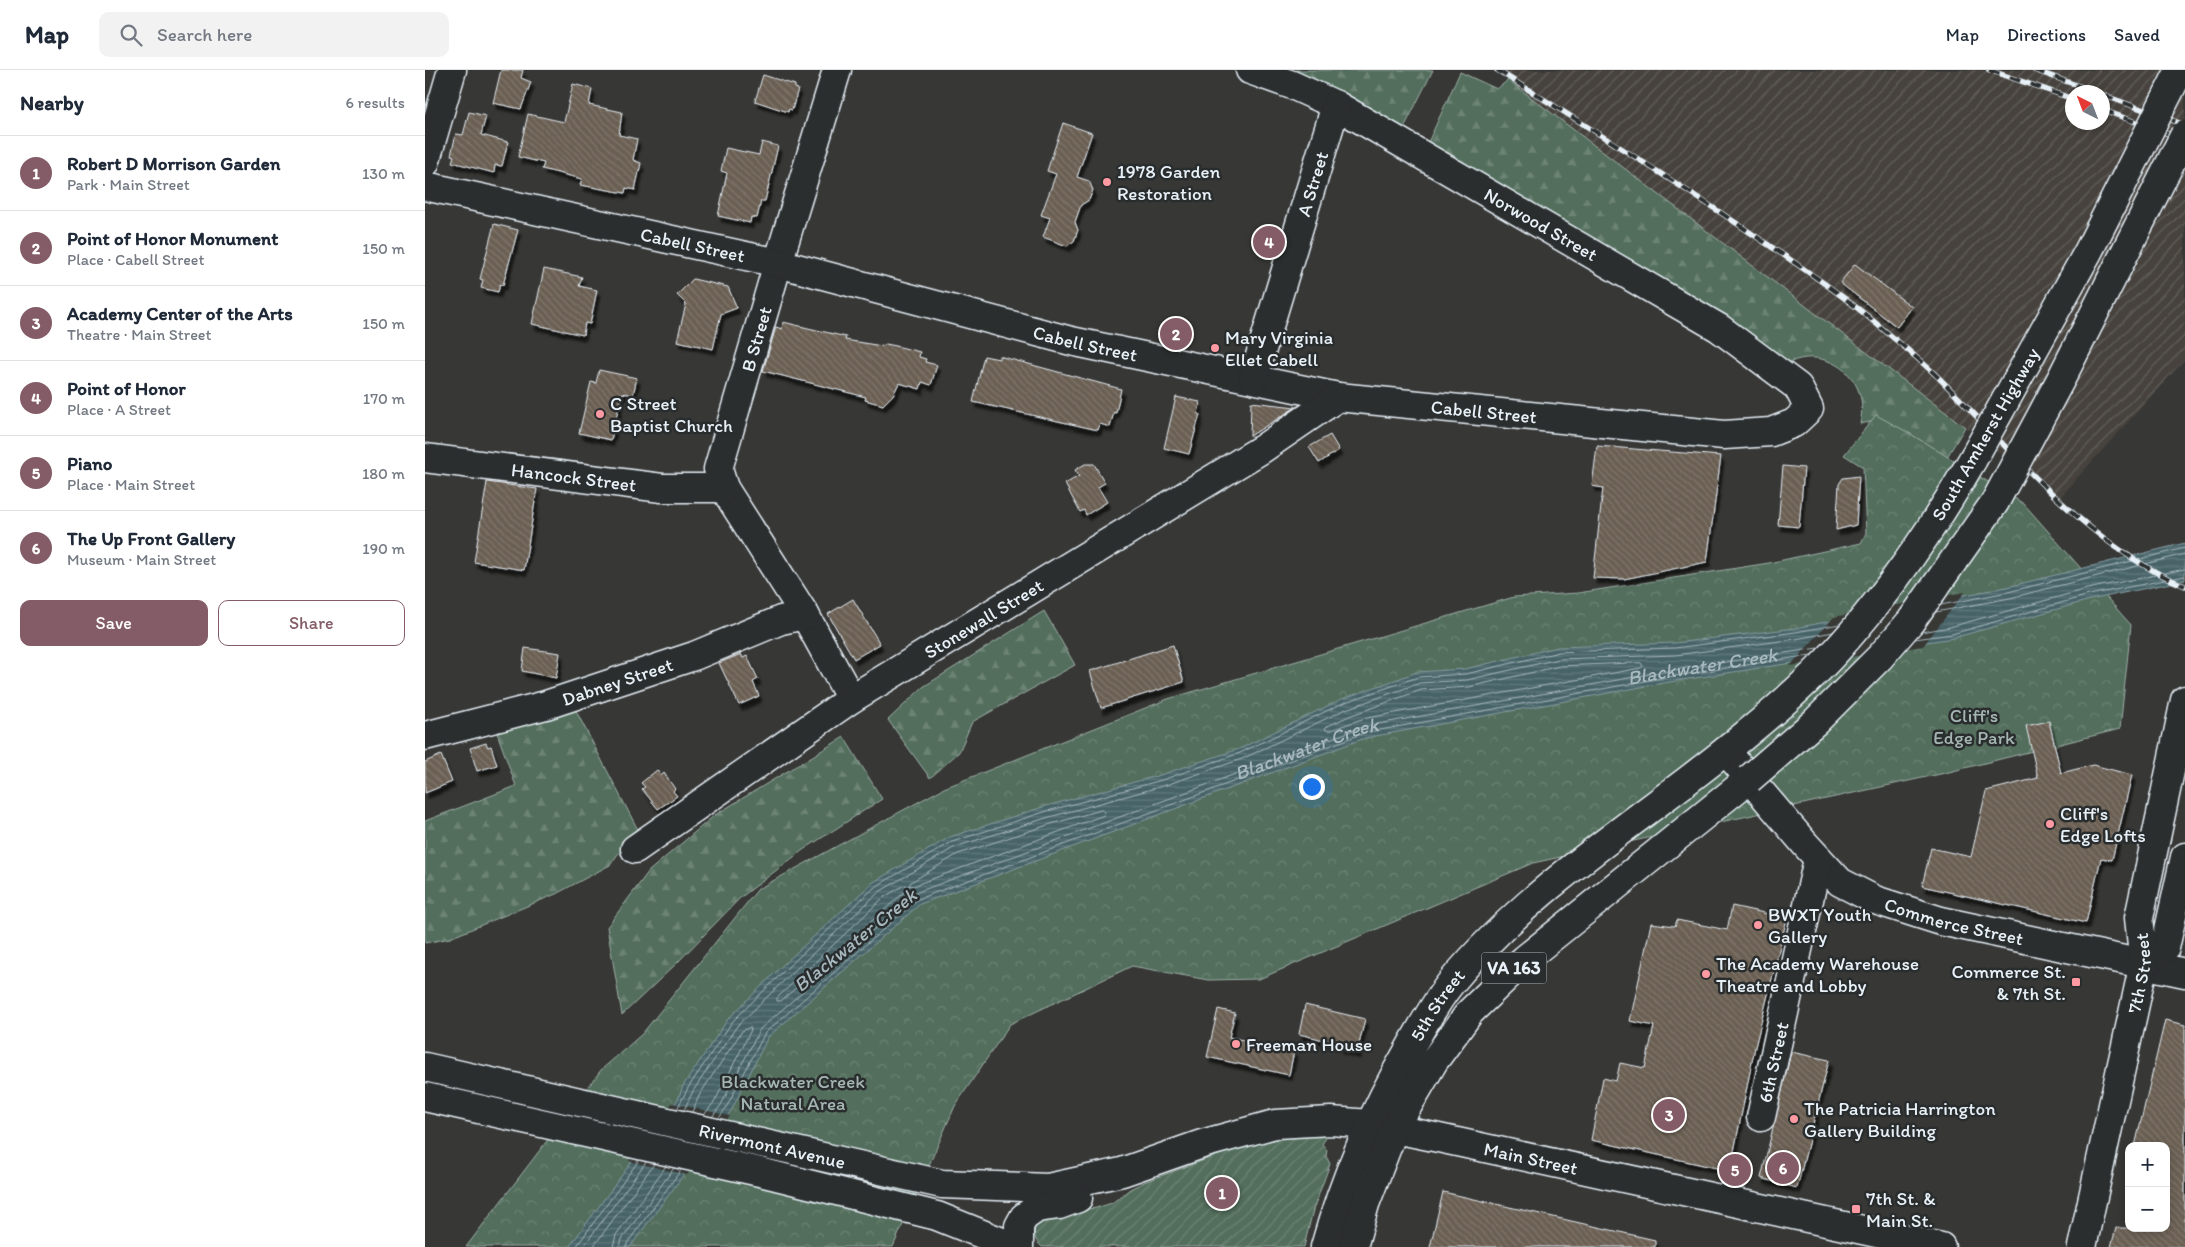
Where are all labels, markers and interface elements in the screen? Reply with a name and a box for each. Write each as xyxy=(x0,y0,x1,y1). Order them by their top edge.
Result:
search box xyxy=(99,12,449,57)
text: Map xyxy=(25,20,69,49)
icon: search xyxy=(117,21,145,49)
text: Search here xyxy=(157,23,252,46)
text: Map xyxy=(1946,24,1979,46)
text: Directions xyxy=(2007,24,2086,46)
text: Saved xyxy=(2114,24,2160,46)
north arrow xyxy=(2065,85,2110,130)
text: Nearby xyxy=(20,90,84,115)
text: 6 results xyxy=(345,93,405,112)
street label: A Street xyxy=(1292,149,1333,219)
text: Robert D Morrison Garden xyxy=(67,152,281,175)
place label: 1978 Garden Restoration xyxy=(1117,160,1221,205)
text: 1 xyxy=(32,164,40,183)
text: 130 m xyxy=(362,164,405,183)
text: Park · Main Street xyxy=(67,175,190,194)
marker: 1978 Garden Restoration xyxy=(1101,176,1113,188)
street label: Norwood Street xyxy=(1480,183,1602,266)
street label: Cabell Street xyxy=(638,222,747,267)
pin: 4 xyxy=(1253,223,1285,261)
text: Point of Honor Monument xyxy=(67,227,278,250)
text: 2 xyxy=(32,239,40,258)
text: 150 m xyxy=(362,239,405,258)
text: Place · Cabell Street xyxy=(67,250,204,269)
text: Academy Center of the Arts xyxy=(67,302,293,325)
street label: B Street xyxy=(736,304,777,374)
text: 3 xyxy=(32,314,40,333)
text: 150 m xyxy=(362,314,405,333)
pin: 2 xyxy=(1160,315,1192,353)
street label: Cabell Street xyxy=(1031,320,1140,367)
text: Theatre · Main Street xyxy=(67,325,212,344)
place label: Mary Virginia Ellet Cabell xyxy=(1225,326,1333,371)
marker: Mary Virginia Ellet Cabell xyxy=(1209,342,1221,354)
street label: South Amherst Highway xyxy=(1926,344,2044,525)
text: Point of Honor xyxy=(67,377,186,400)
text: 4 xyxy=(31,389,41,408)
text: 170 m xyxy=(363,389,405,408)
place label: C Street Baptist Church xyxy=(610,392,733,437)
street label: Cabell Street xyxy=(1430,395,1538,429)
text: Place · A Street xyxy=(67,400,171,419)
marker: C Street Baptist Church xyxy=(594,408,606,420)
text: Piano xyxy=(67,452,112,475)
street label: Hancock Street xyxy=(510,458,638,497)
text: 5 xyxy=(32,464,40,483)
text: 180 m xyxy=(362,464,405,483)
text: Place · Main Street xyxy=(67,475,195,494)
text: The Up Front Gallery xyxy=(67,527,235,550)
text: 6 xyxy=(32,539,40,558)
text: 190 m xyxy=(362,539,405,558)
text: Museum · Main Street xyxy=(67,550,216,569)
street label: Stonewall Street xyxy=(920,574,1047,664)
button: Save xyxy=(20,600,208,646)
button: Share xyxy=(218,600,405,646)
water label: Blackwater Creek xyxy=(1625,642,1780,690)
street label: Dabney Street xyxy=(559,653,676,711)
park label: Cliff's Edge Park xyxy=(1933,704,2015,749)
water label: Blackwater Creek xyxy=(1231,712,1382,785)
your location xyxy=(1299,774,1325,800)
place label: Cliff's Edge Lofts xyxy=(2060,802,2146,847)
marker: Cliff's Edge Lofts xyxy=(2044,818,2056,830)
water label: Blackwater Creek xyxy=(789,882,923,997)
street label: Commerce Street xyxy=(1881,893,2026,950)
place label: BWXT Youth Gallery xyxy=(1768,903,1872,948)
marker: BWXT Youth Gallery xyxy=(1752,919,1764,931)
street label: 7th Street xyxy=(2122,932,2156,1016)
road number: VA 163 xyxy=(1481,952,1547,984)
place label: The Academy Warehouse Theatre and Lobby xyxy=(1716,952,1919,997)
place label: Commerce St. & 7th St. xyxy=(1951,960,2066,1005)
street label: 5th Street xyxy=(1405,964,1470,1045)
marker: The Academy Warehouse Theatre and Lobby xyxy=(1700,968,1712,980)
marker: Commerce St. & 7th St. xyxy=(2070,976,2082,988)
street label: 6th Street xyxy=(1754,1020,1794,1105)
place label: Freeman House xyxy=(1246,1033,1372,1056)
marker: Freeman House xyxy=(1230,1038,1242,1050)
park label: Blackwater Creek Natural Area xyxy=(721,1070,865,1115)
pin: 3 xyxy=(1653,1096,1685,1134)
place label: The Patricia Harrington Gallery Building xyxy=(1804,1097,1996,1142)
marker: The Patricia Harrington Gallery Building xyxy=(1788,1113,1800,1125)
street label: Rivermont Avenue xyxy=(697,1118,848,1174)
street label: Main Street xyxy=(1482,1137,1580,1180)
map controls xyxy=(2125,1142,2170,1232)
button: + xyxy=(2125,1142,2170,1187)
pin: 6 xyxy=(1767,1149,1799,1187)
pin: 5 xyxy=(1719,1151,1751,1189)
pin: 1 xyxy=(1206,1174,1238,1212)
place label: 7th St. & Main St. xyxy=(1866,1187,1936,1232)
button: − xyxy=(2125,1187,2170,1232)
marker: 7th St. & Main St. xyxy=(1850,1203,1862,1215)

